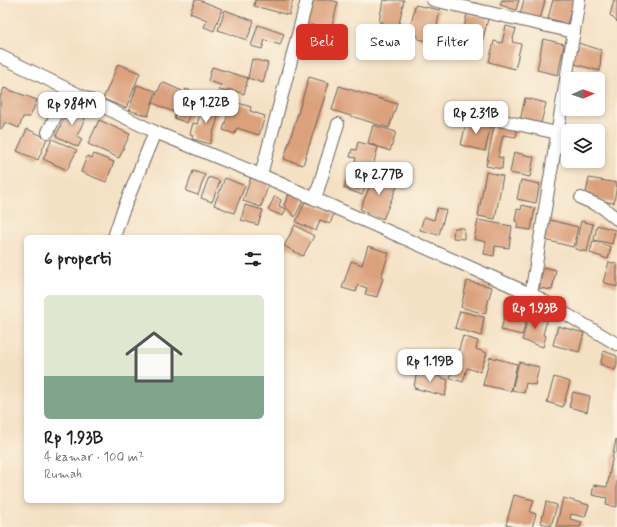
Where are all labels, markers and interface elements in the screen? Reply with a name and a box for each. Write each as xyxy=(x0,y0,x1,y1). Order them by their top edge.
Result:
chip: Beli xyxy=(296,24,348,60)
chip: Sewa xyxy=(356,24,415,60)
chip: Filter xyxy=(423,24,483,60)
north arrow xyxy=(561,72,605,116)
map controls xyxy=(561,72,605,168)
pin: Rp 1.22B xyxy=(165,90,247,124)
pin: Rp 984M xyxy=(35,92,109,126)
text: Rp 1.22B xyxy=(183,94,229,111)
text: Rp 984M xyxy=(47,96,97,113)
pin: Rp 2.31B xyxy=(435,101,517,135)
text: Rp 2.31B xyxy=(453,105,499,122)
button: layers xyxy=(561,124,605,168)
pin: Rp 2.77B xyxy=(338,162,420,196)
text: Rp 2.77B xyxy=(355,166,403,183)
text: 6 properti xyxy=(44,248,111,270)
icon: filters xyxy=(242,248,264,270)
pin: Rp 1.93B xyxy=(494,296,576,330)
text: Rp 1.93B xyxy=(512,300,558,317)
icon: home xyxy=(118,321,190,393)
pin: Rp 1.19B xyxy=(389,349,471,383)
text: Rp 1.19B xyxy=(406,353,454,370)
text: Rp 1.93B xyxy=(44,427,103,449)
text: 4 kamar · 100 m² xyxy=(44,449,144,466)
text: Rumah xyxy=(44,466,82,483)

